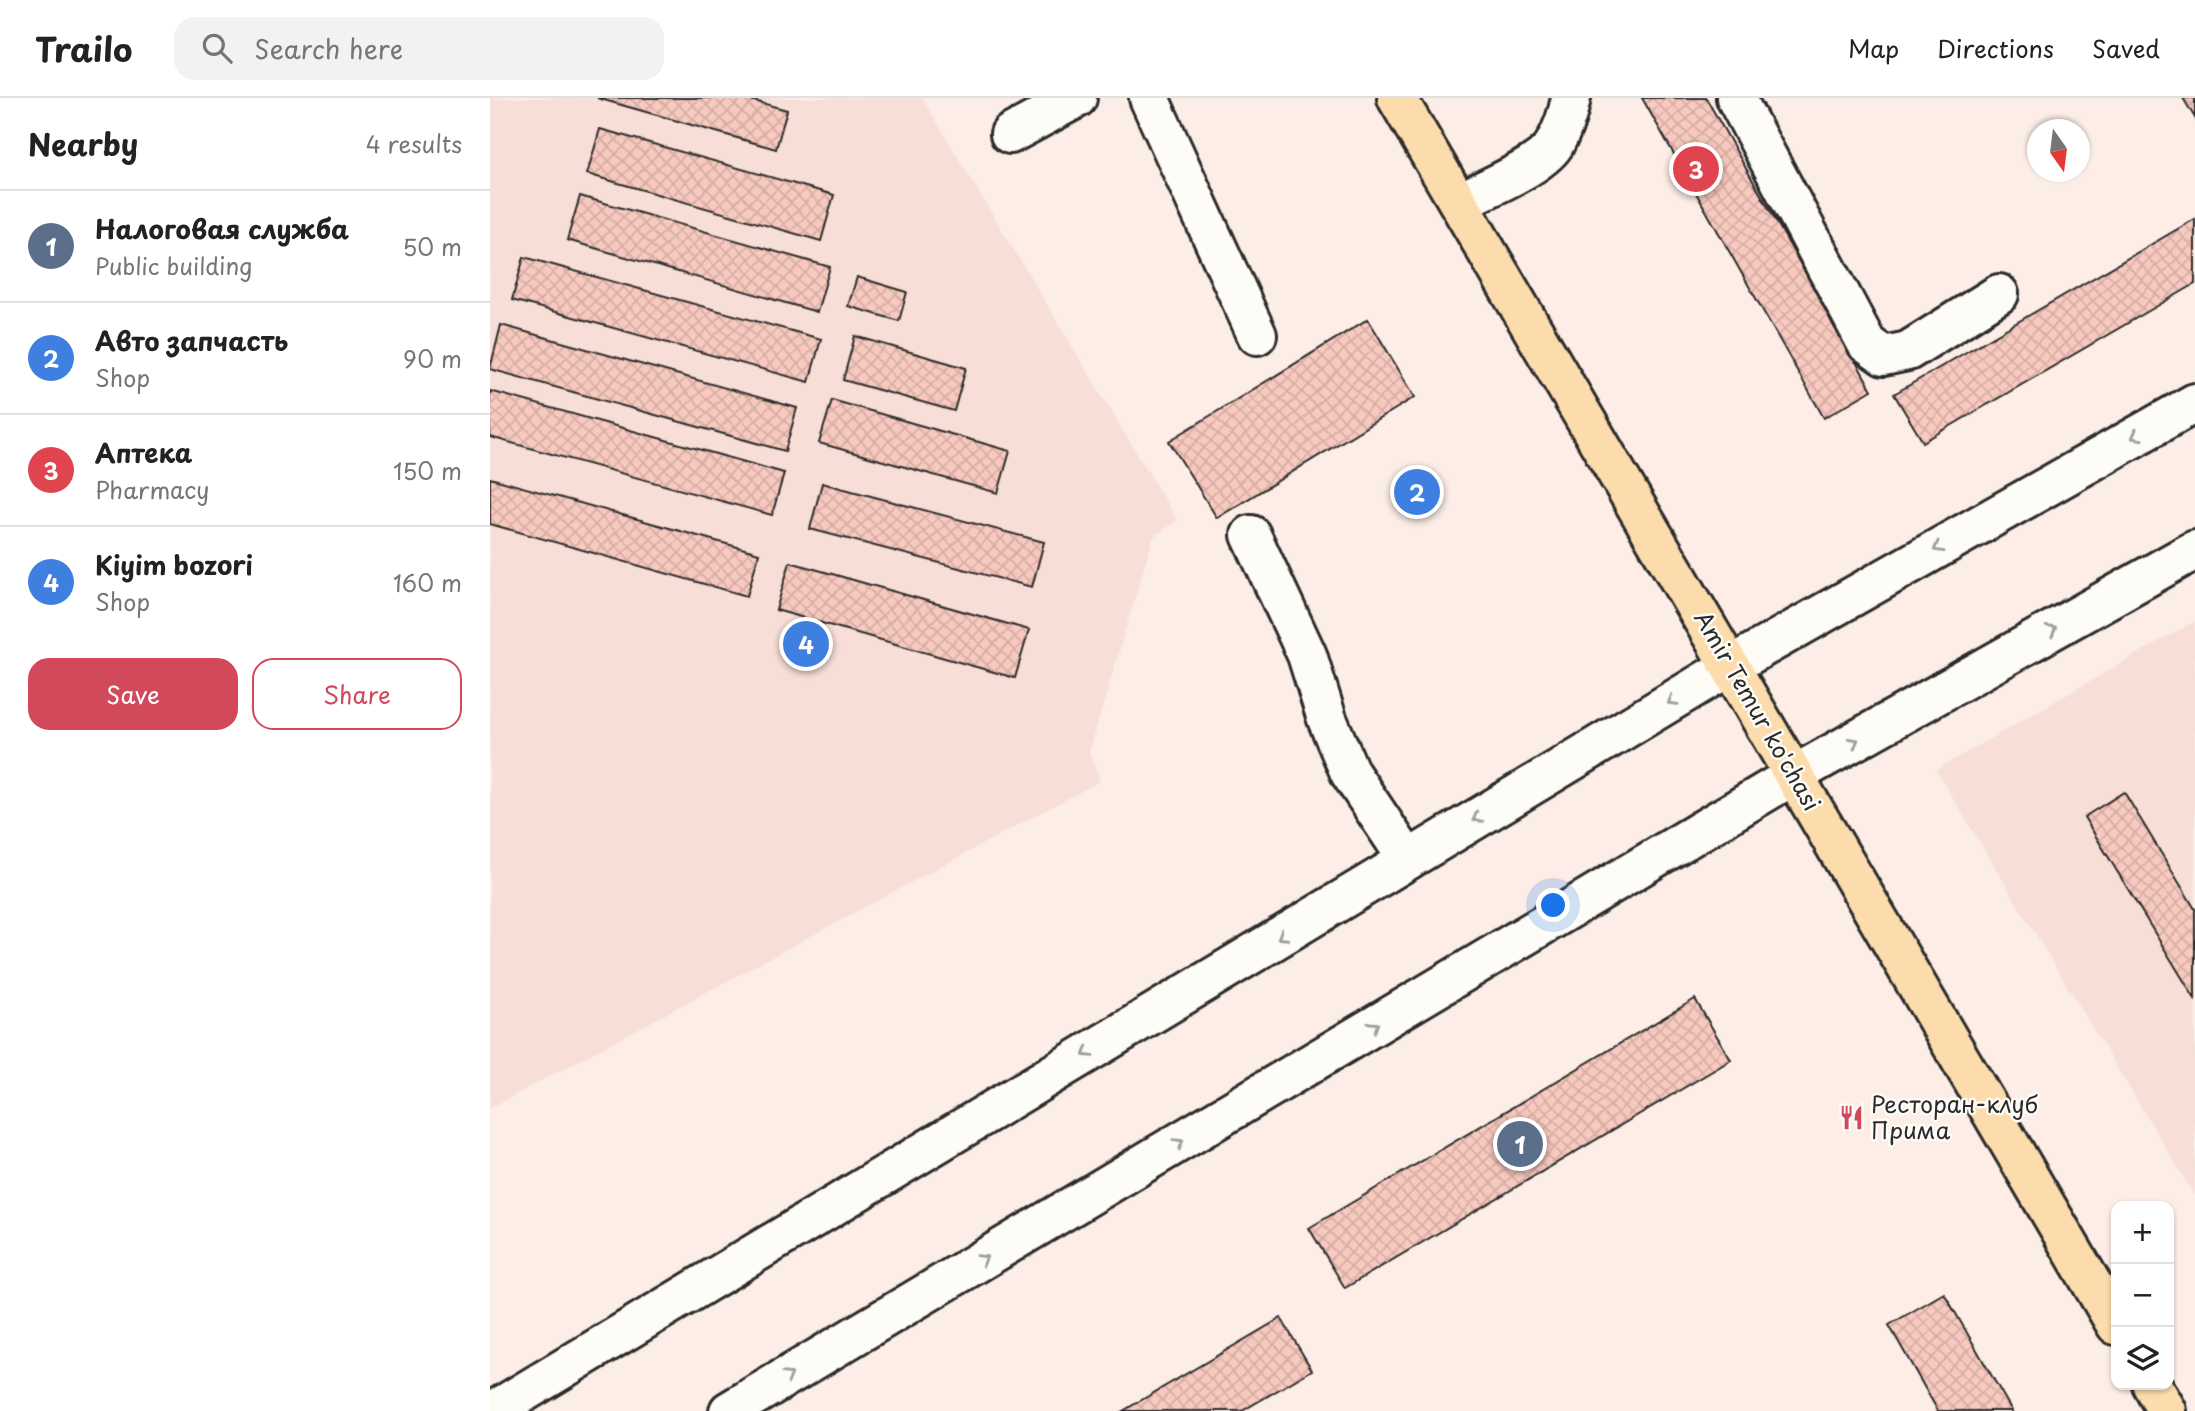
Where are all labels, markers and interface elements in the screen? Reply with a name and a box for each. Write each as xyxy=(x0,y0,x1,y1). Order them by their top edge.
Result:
search box xyxy=(174,17,664,80)
text: Trailo xyxy=(35,23,132,73)
icon: search xyxy=(198,29,236,67)
text: Search here xyxy=(254,29,403,68)
text: Map xyxy=(1848,30,1899,66)
text: Directions xyxy=(1937,30,2054,66)
text: Saved xyxy=(2092,30,2160,66)
north arrow xyxy=(2027,119,2090,182)
text: Nearby xyxy=(28,121,138,166)
text: 4 results xyxy=(366,126,462,161)
pin: 3 xyxy=(1673,143,1719,195)
text: Налоговая служба xyxy=(95,209,349,248)
text: 1 xyxy=(46,229,57,264)
text: 50 m xyxy=(402,229,462,264)
text: Public building xyxy=(95,248,252,283)
text: Авто запчасть xyxy=(95,321,288,360)
text: 2 xyxy=(43,341,59,376)
text: 90 m xyxy=(403,341,462,376)
text: Shop xyxy=(95,360,150,395)
one-way arrow xyxy=(2130,428,2143,441)
text: Аптека xyxy=(95,433,192,472)
text: 3 xyxy=(43,453,59,488)
text: 150 m xyxy=(393,453,462,488)
pin: 2 xyxy=(1394,466,1440,518)
text: Pharmacy xyxy=(95,472,209,507)
one-way arrow xyxy=(1932,540,1945,553)
text: Kiyim bozori xyxy=(95,545,253,584)
text: 4 xyxy=(43,565,59,600)
text: 160 m xyxy=(393,565,462,600)
text: Shop xyxy=(95,584,150,619)
street label: Amir Temur ko'chasi xyxy=(1687,603,1830,817)
pin: 4 xyxy=(783,618,829,670)
one-way arrow xyxy=(2045,625,2057,638)
button: Save xyxy=(28,658,238,730)
button: Share xyxy=(252,658,462,730)
one-way arrow xyxy=(1666,693,1679,706)
one-way arrow xyxy=(1846,737,1859,750)
one-way arrow xyxy=(1471,810,1484,823)
your location xyxy=(1536,888,1570,922)
one-way arrow xyxy=(1276,927,1289,940)
one-way arrow xyxy=(1366,1022,1379,1035)
one-way arrow xyxy=(1082,1045,1095,1058)
place label: Ресторан-клуб Прима xyxy=(1871,1086,2039,1147)
restaurant icon: Ресторан-клуб Прима xyxy=(1837,1104,1865,1132)
pin: 1 xyxy=(1497,1118,1543,1170)
one-way arrow xyxy=(1171,1138,1184,1151)
map controls xyxy=(2111,1201,2174,1390)
button: + xyxy=(2111,1201,2174,1264)
one-way arrow xyxy=(976,1255,989,1268)
button: − xyxy=(2111,1264,2174,1327)
button: layers xyxy=(2111,1327,2174,1390)
one-way arrow xyxy=(780,1371,793,1384)

